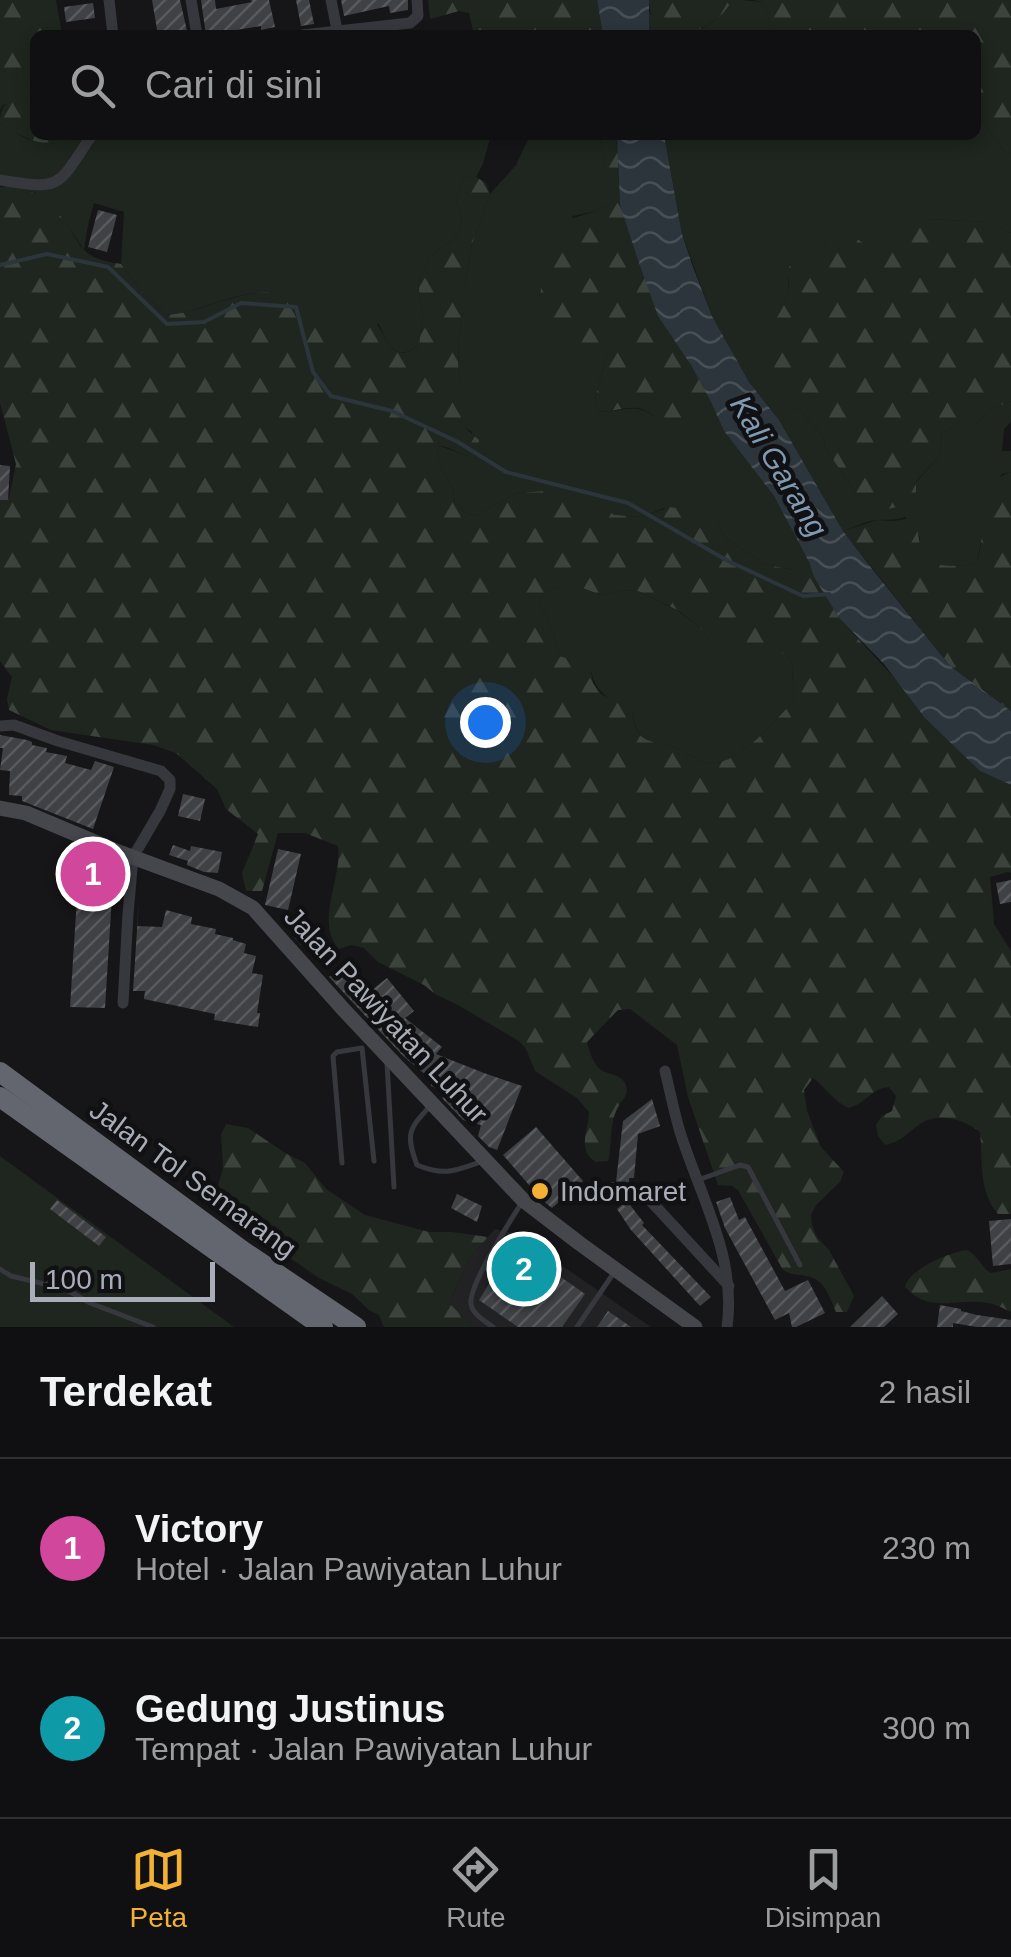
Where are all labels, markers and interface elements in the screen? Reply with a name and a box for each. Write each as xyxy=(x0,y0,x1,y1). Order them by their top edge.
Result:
search box xyxy=(30,30,981,140)
icon: search xyxy=(65,58,120,113)
text: Cari di sini xyxy=(145,64,322,106)
water label: Kali Garang xyxy=(724,390,834,543)
your location xyxy=(460,697,511,748)
pin: 1 xyxy=(61,836,126,912)
street label: Jalan Pawiyatan Luhur xyxy=(278,901,494,1129)
street label: Jalan Tol Semarang xyxy=(84,1094,302,1264)
place label: Indomaret xyxy=(560,1176,686,1207)
marker: Indomaret xyxy=(529,1180,551,1202)
pin: 2 xyxy=(492,1232,556,1306)
scale bar xyxy=(30,1257,215,1302)
text: 100 m xyxy=(45,1264,123,1295)
text: Terdekat xyxy=(40,1368,212,1415)
text: 2 hasil xyxy=(879,1374,971,1410)
text: Victory xyxy=(135,1508,263,1550)
text: 1 xyxy=(64,1530,81,1566)
text: 230 m xyxy=(882,1530,971,1566)
text: Hotel · Jalan Pawiyatan Luhur xyxy=(135,1551,562,1587)
text: Gedung Justinus xyxy=(135,1688,445,1730)
text: 2 xyxy=(64,1710,81,1746)
text: 300 m xyxy=(882,1710,971,1746)
text: Tempat · Jalan Pawiyatan Luhur xyxy=(135,1731,592,1767)
tab: Peta xyxy=(130,1842,187,1934)
tab: Rute xyxy=(446,1842,506,1934)
tab: Disimpan xyxy=(765,1842,881,1934)

